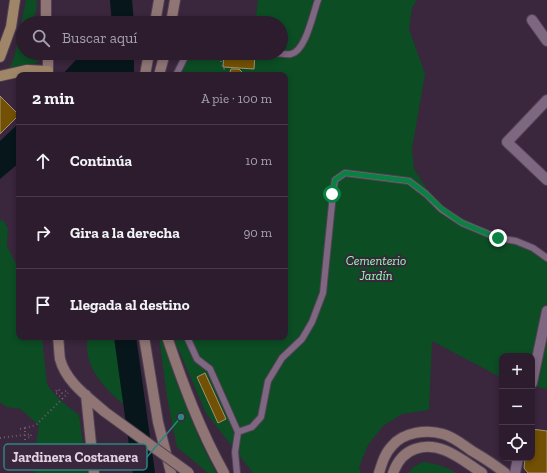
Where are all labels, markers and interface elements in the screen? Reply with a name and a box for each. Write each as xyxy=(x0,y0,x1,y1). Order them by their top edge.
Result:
search box xyxy=(16,16,288,60)
icon: search xyxy=(30,27,52,49)
text: Buscar aquí xyxy=(62,29,138,47)
text: 2 min xyxy=(32,88,74,108)
text: A pie · 100 m xyxy=(201,91,272,106)
icon: ahead xyxy=(32,150,54,172)
text: Continúa xyxy=(70,152,132,170)
text: 10 m xyxy=(245,153,272,168)
route start xyxy=(323,185,341,203)
icon: right xyxy=(32,222,54,244)
text: Gira a la derecha xyxy=(70,224,180,242)
text: 90 m xyxy=(243,225,272,240)
route end xyxy=(489,229,507,247)
park label: Cementerio Jardín xyxy=(346,253,406,283)
icon: arrive xyxy=(32,294,54,316)
text: Llegada al destino xyxy=(70,296,190,314)
map controls xyxy=(499,353,535,461)
button: + xyxy=(499,353,535,389)
button: − xyxy=(499,389,535,425)
button: locate xyxy=(499,425,535,461)
callout: Jardinera Costanera xyxy=(4,444,147,470)
text: Jardinera Costanera xyxy=(12,449,138,466)

